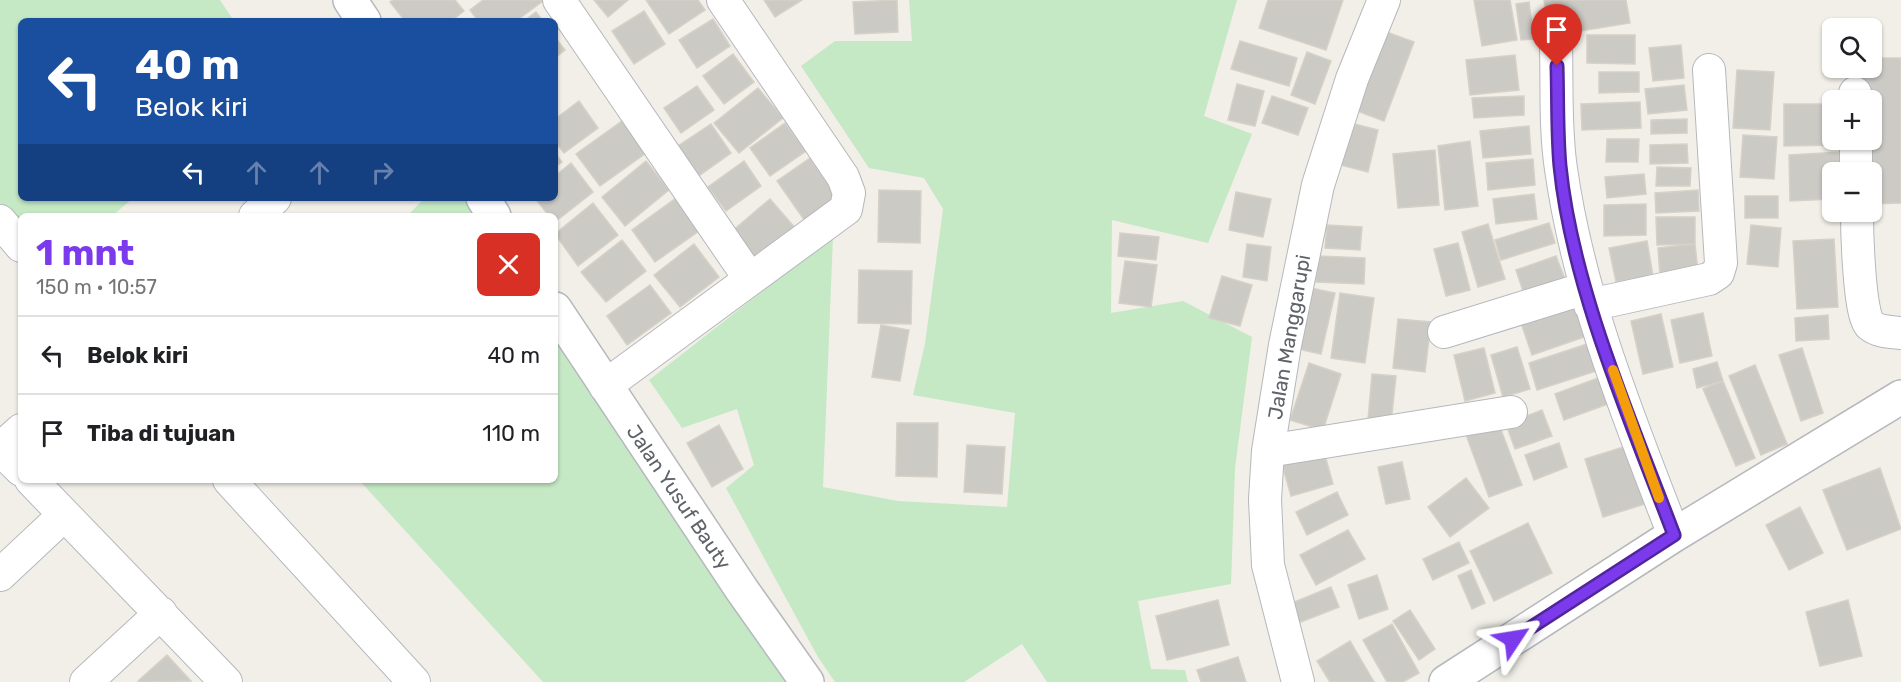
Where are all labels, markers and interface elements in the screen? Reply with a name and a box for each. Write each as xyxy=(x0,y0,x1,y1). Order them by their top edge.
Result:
pin xyxy=(1531,4,1582,66)
icon: arrive xyxy=(1540,13,1573,46)
map controls xyxy=(1822,18,1882,222)
button: search xyxy=(1822,18,1882,78)
text: 40 m xyxy=(135,40,240,90)
icon: left xyxy=(36,42,114,120)
button: + xyxy=(1822,90,1882,150)
text: Belok kiri xyxy=(135,91,248,123)
icon: left xyxy=(177,156,210,189)
icon: ahead xyxy=(240,156,273,189)
icon: ahead xyxy=(303,156,336,189)
icon: right xyxy=(366,156,399,189)
button: − xyxy=(1822,162,1882,222)
text: 1 mnt xyxy=(36,231,134,274)
button: close xyxy=(477,233,540,296)
street label: Jalan Manggarupi xyxy=(1263,253,1315,421)
text: 150 m · 10:57 xyxy=(36,275,157,299)
icon: left xyxy=(36,339,69,372)
text: Belok kiri xyxy=(87,342,188,369)
text: 40 m xyxy=(487,342,540,369)
icon: arrive xyxy=(36,417,69,450)
text: Tiba di tujuan xyxy=(87,420,235,447)
text: 110 m xyxy=(482,420,540,447)
street label: Jalan Yusuf Bauty xyxy=(622,420,736,574)
position arrow xyxy=(1481,607,1545,671)

